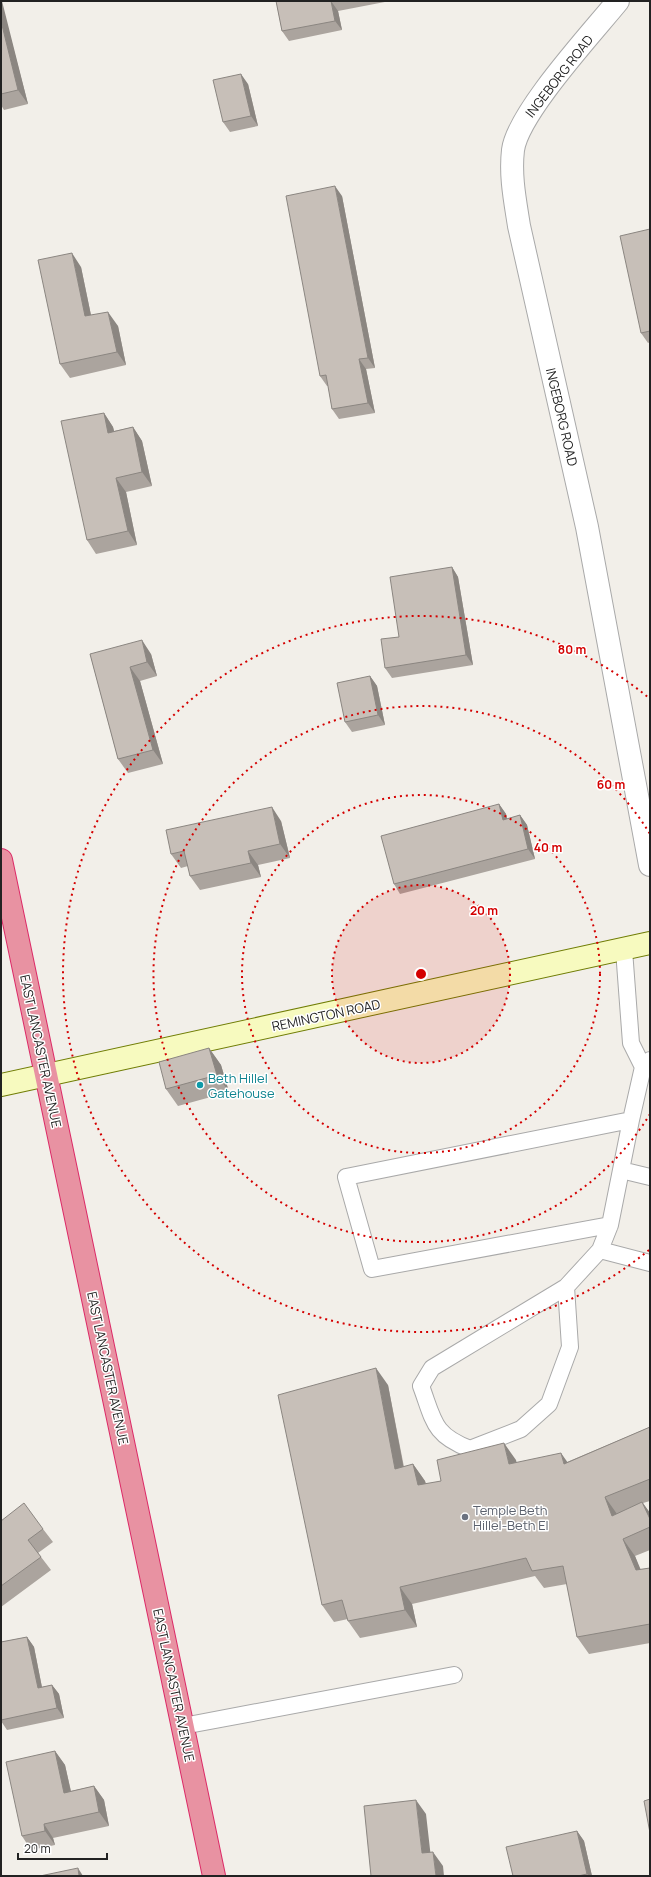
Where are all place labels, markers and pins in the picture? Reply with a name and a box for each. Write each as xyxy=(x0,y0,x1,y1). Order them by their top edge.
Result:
centre of rings xyxy=(414,967,428,981)
place label: Beth Hillel Gatehouse xyxy=(208,1069,275,1102)
marker: Beth Hillel Gatehouse xyxy=(195,1080,205,1090)
place label: Temple Beth Hillel-Beth El xyxy=(473,1501,549,1534)
marker: Temple Beth Hillel-Beth El xyxy=(460,1512,470,1522)

